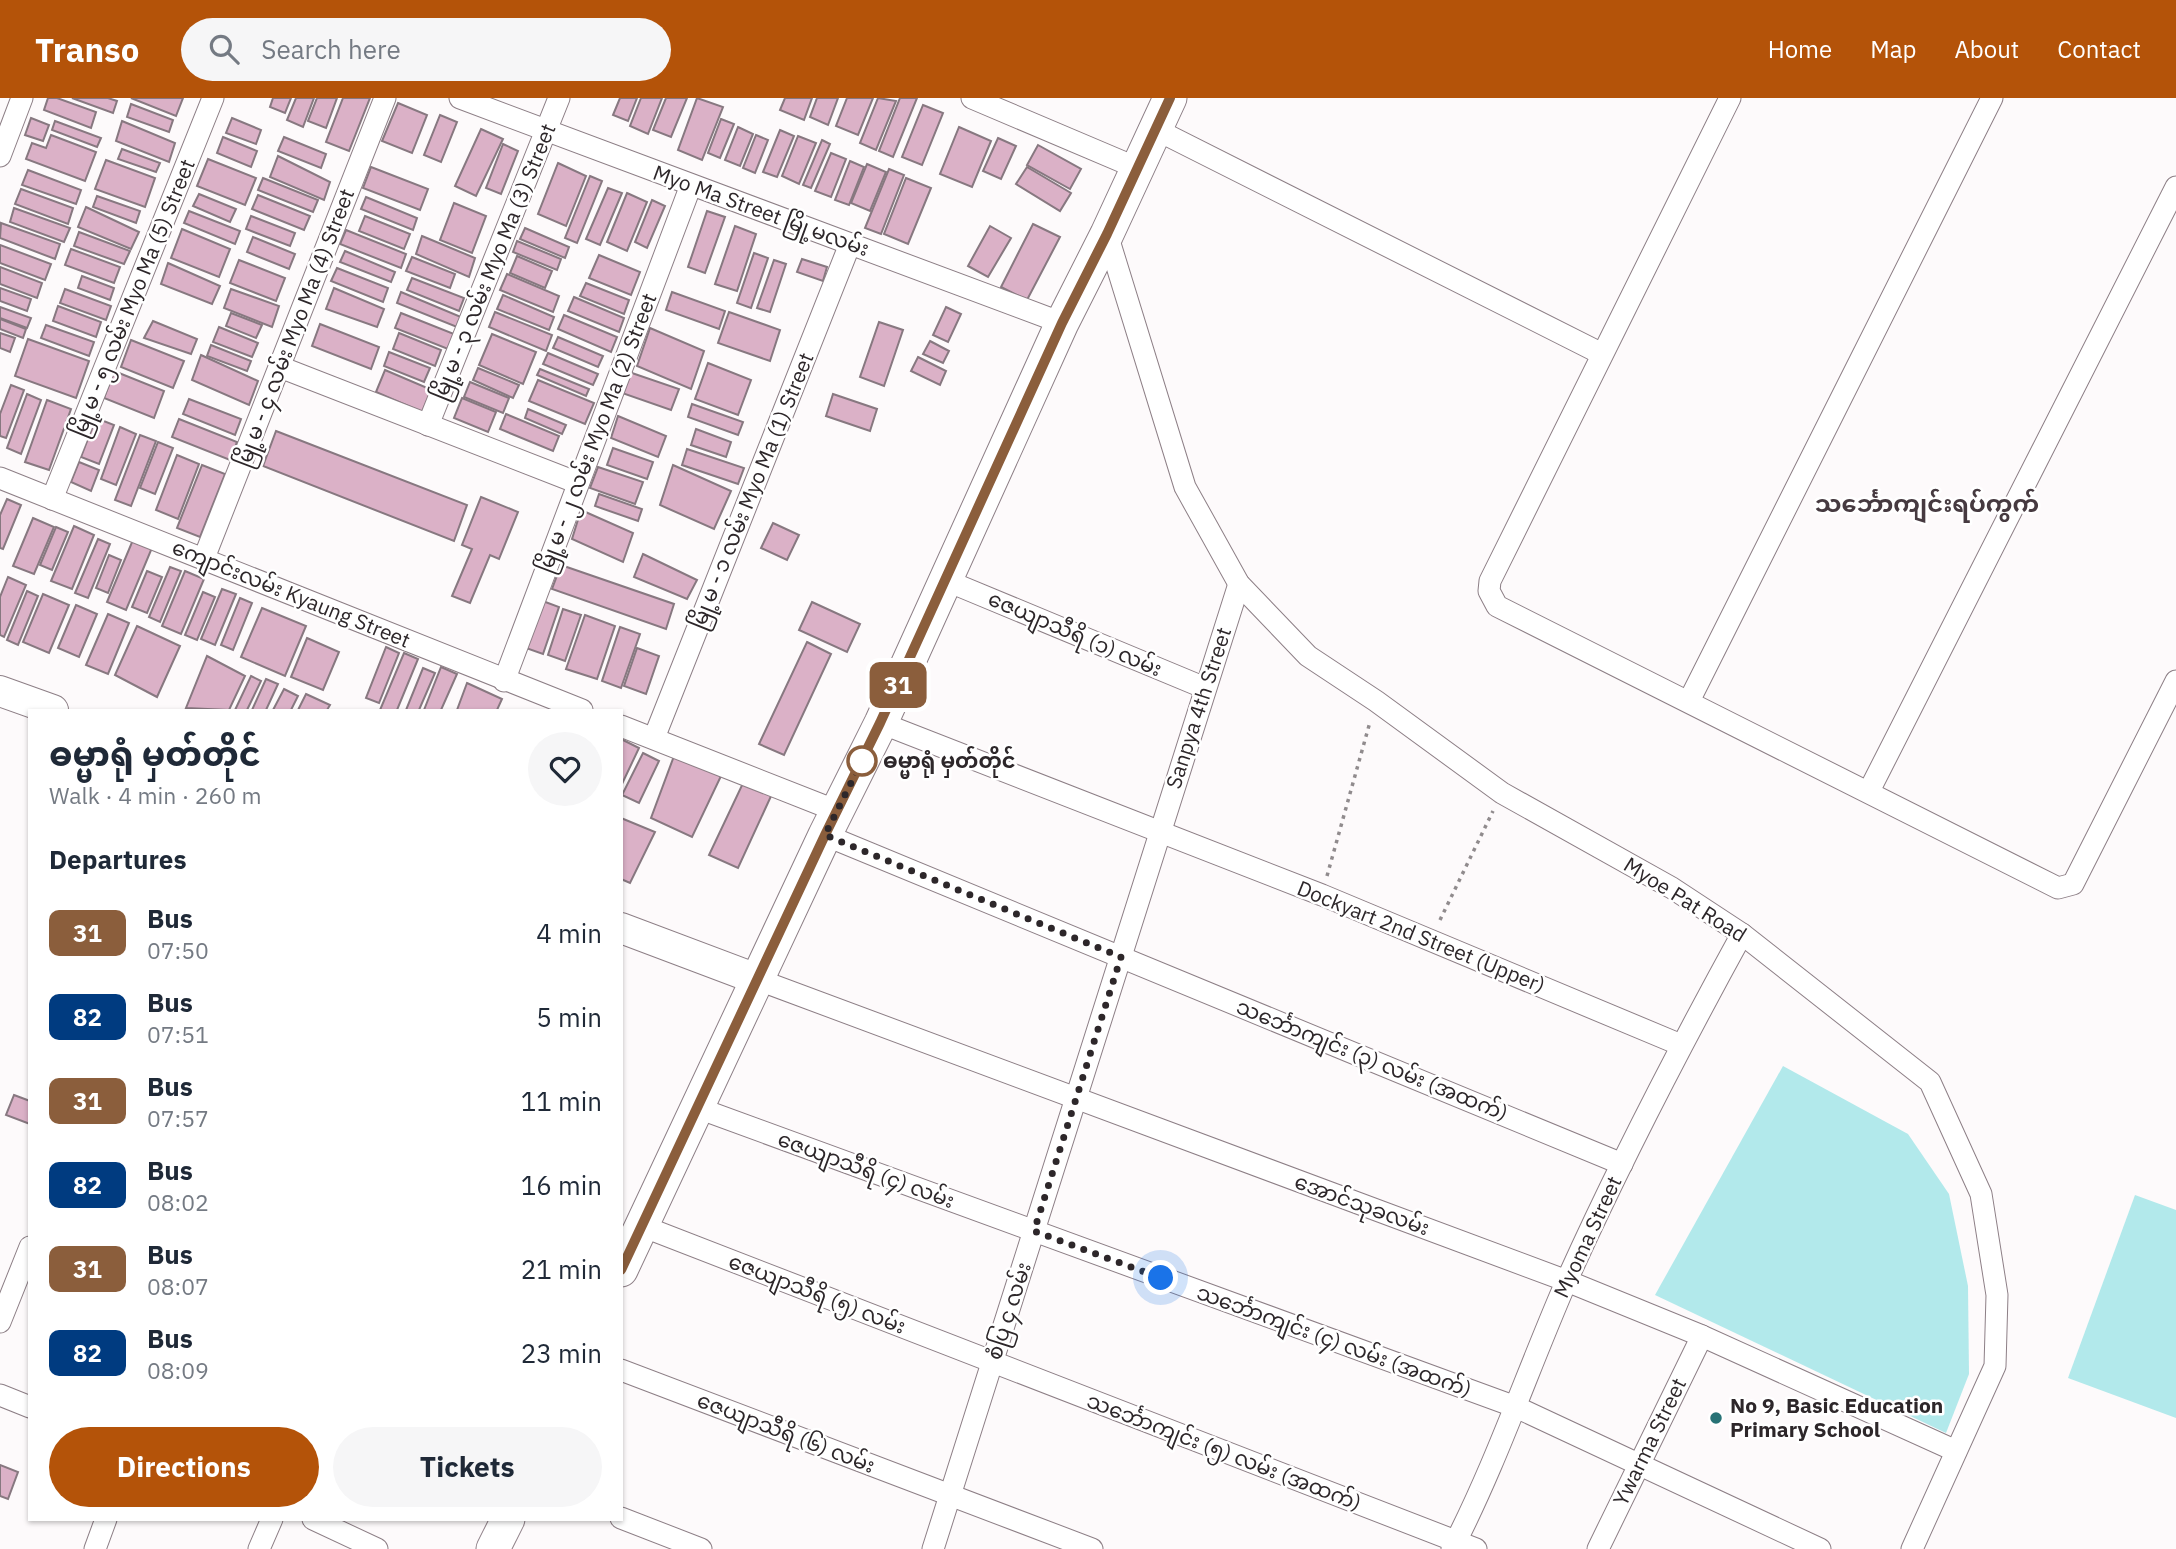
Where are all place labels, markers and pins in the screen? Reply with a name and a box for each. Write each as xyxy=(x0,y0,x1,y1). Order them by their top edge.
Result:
place label: ဓမ္မာရုံ မှတ်တိုင် xyxy=(883,745,1016,779)
marker: ဓမ္မာရုံ မှတ်တိုင် xyxy=(847,746,877,776)
place label: No 9, Basic Education Primary School xyxy=(1730,1391,1943,1443)
marker: No 9, Basic Education Primary School xyxy=(1708,1410,1724,1426)

